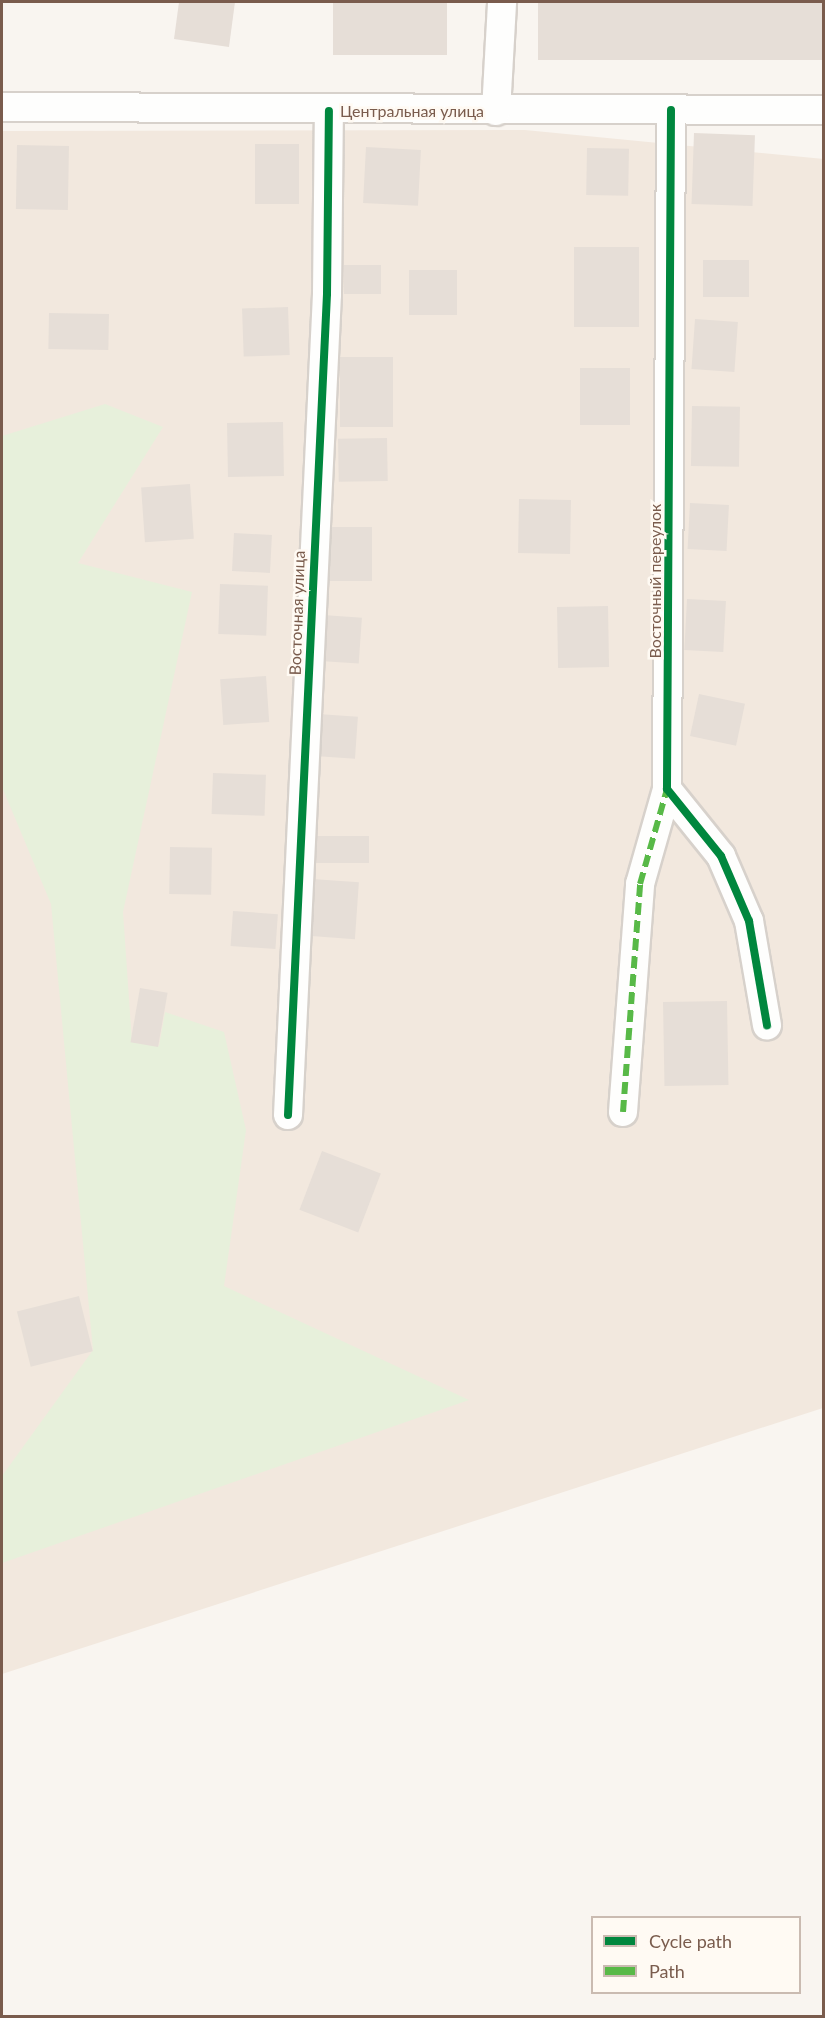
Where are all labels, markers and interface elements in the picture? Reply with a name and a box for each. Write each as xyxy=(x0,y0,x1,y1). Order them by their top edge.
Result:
street label: Центральная улица xyxy=(340,101,484,121)
street label: Восточный переулок xyxy=(645,504,665,658)
street label: Восточная улица xyxy=(285,550,309,676)
legend xyxy=(591,1916,801,1994)
text: Cycle path xyxy=(649,1930,732,1952)
text: Path xyxy=(649,1960,685,1982)

